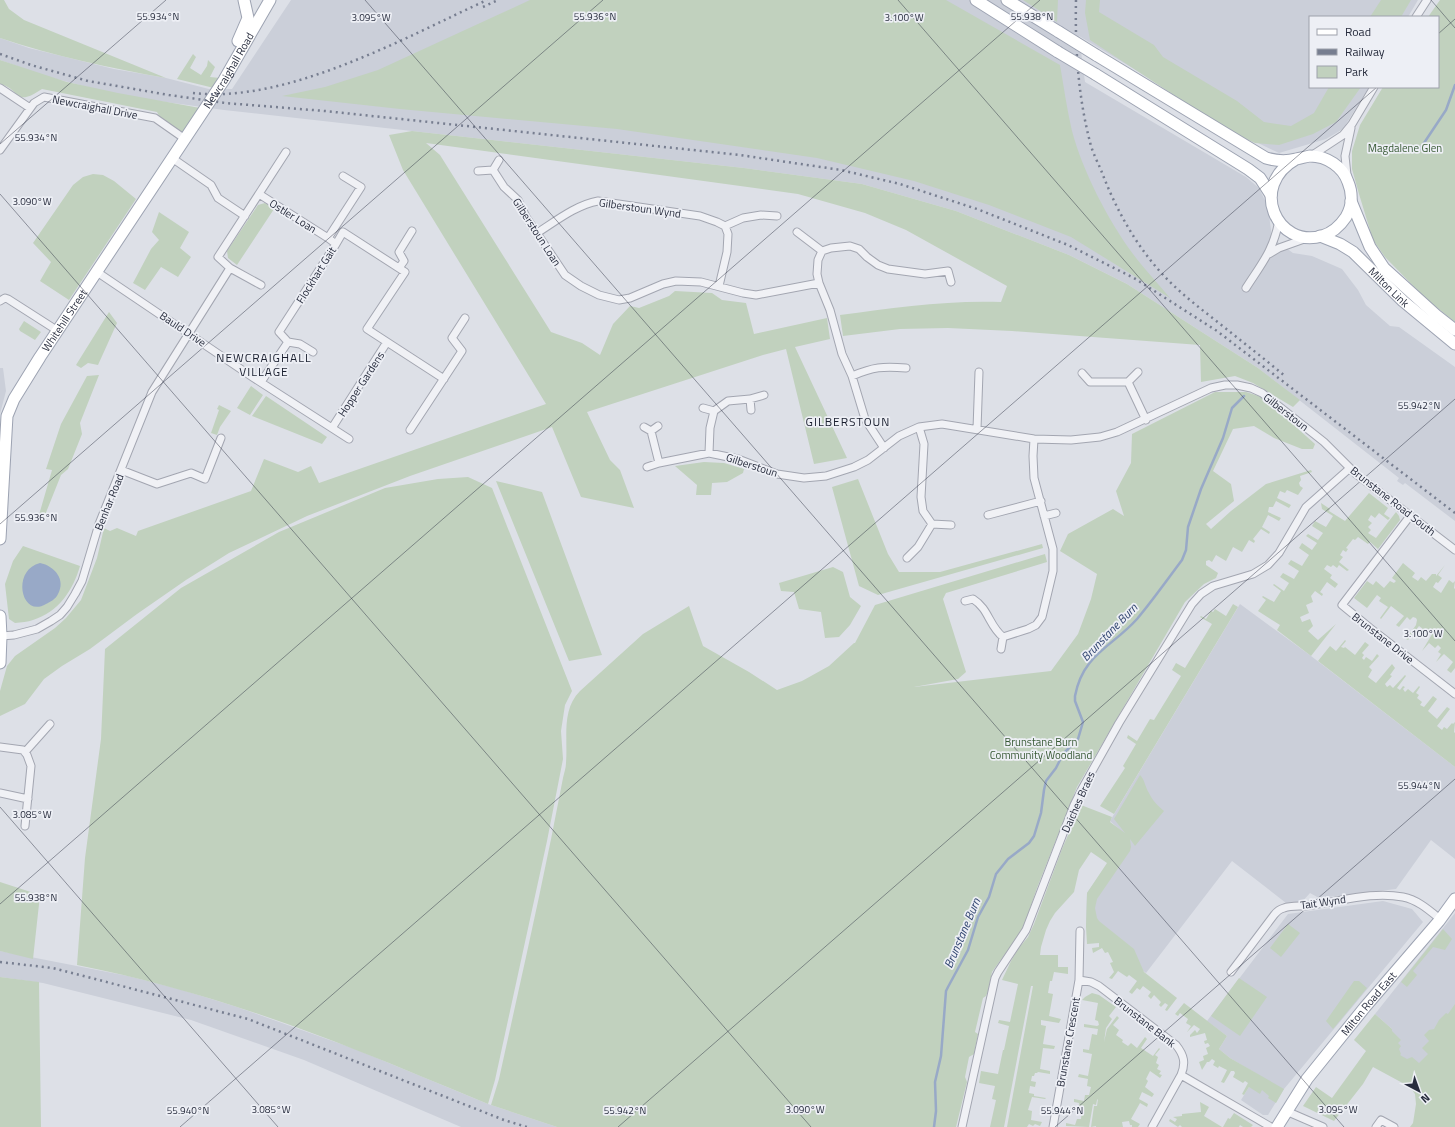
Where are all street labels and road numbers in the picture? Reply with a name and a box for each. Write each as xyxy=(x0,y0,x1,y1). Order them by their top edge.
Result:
street label: Newcraighall Road xyxy=(199,29,258,112)
street label: Newcraighall Drive xyxy=(51,91,139,123)
street label: Gilberstoun Wynd xyxy=(598,194,682,222)
street label: Ostler Loan xyxy=(266,195,320,237)
street label: Gilberstoun Loan xyxy=(509,195,565,269)
street label: Flockhart Gait xyxy=(292,243,340,306)
street label: Milton Link xyxy=(1365,264,1413,311)
street label: Whitehill Street xyxy=(38,286,91,355)
street label: Bauld Drive xyxy=(157,308,210,351)
street label: Hopper Gardens xyxy=(334,348,388,420)
street label: Gilberstoun xyxy=(1260,389,1312,435)
street label: Gilberstoun xyxy=(724,449,780,481)
street label: Brunstane Road South xyxy=(1347,463,1439,539)
street label: Benhar Road xyxy=(90,471,128,533)
street label: Brunstane Drive xyxy=(1349,609,1418,668)
street label: Daiches Braes xyxy=(1057,769,1099,835)
street label: Tait Wynd xyxy=(1299,891,1347,913)
street label: Milton Road East xyxy=(1337,968,1400,1039)
street label: Brunstane Bank xyxy=(1111,993,1180,1052)
street label: Brunstane Crescent xyxy=(1052,996,1084,1088)

